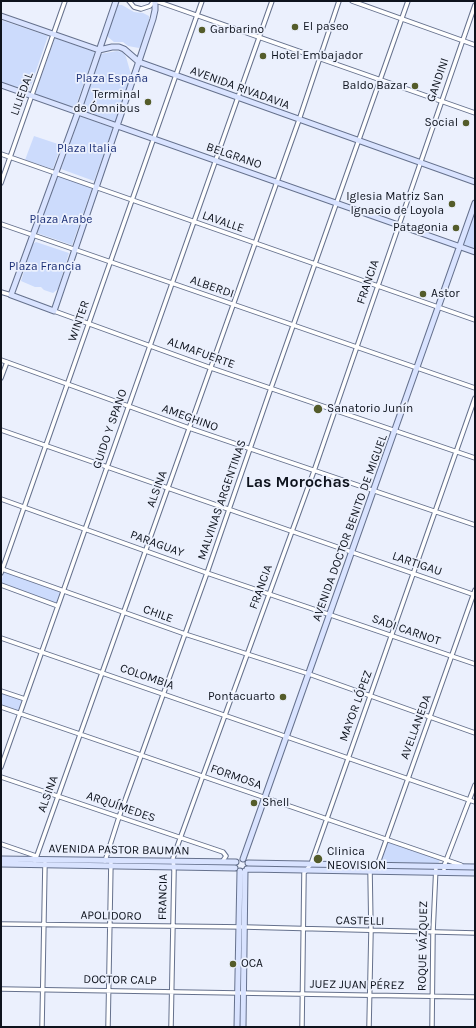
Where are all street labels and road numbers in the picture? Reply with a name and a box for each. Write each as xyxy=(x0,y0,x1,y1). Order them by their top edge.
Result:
street label: GANDINI xyxy=(424,56,452,104)
street label: AVENIDA RIVADAVIA xyxy=(188,63,292,113)
street label: LILIEDAL xyxy=(8,70,36,118)
street label: BELGRANO xyxy=(204,140,264,172)
street label: LAVALLE xyxy=(200,208,246,236)
street label: FRANCIA xyxy=(354,258,382,306)
street label: ALBERDI xyxy=(188,273,236,301)
street label: WINTER xyxy=(65,299,93,343)
street label: ALMAFUERTE xyxy=(165,334,237,372)
street label: GUIDO Y SPANO xyxy=(90,387,130,471)
street label: AMEGHINO xyxy=(160,401,220,435)
street label: AVENIDA DOCTOR BENITO DE MIGUEL xyxy=(309,433,391,623)
street label: MALVINAS ARGENTINAS xyxy=(195,438,249,562)
street label: ALSINA xyxy=(144,469,170,509)
street label: PARAGUAY xyxy=(128,528,186,560)
street label: LARTIGAU xyxy=(390,549,444,579)
street label: FRANCIA xyxy=(246,563,276,611)
street label: CHILE xyxy=(141,602,175,626)
street label: SADI CARNOT xyxy=(370,611,442,649)
street label: COLOMBIA xyxy=(118,661,176,693)
street label: MAYOR LÓPEZ xyxy=(336,668,376,744)
street label: AVELLANEDA xyxy=(398,693,434,761)
street label: FORMOSA xyxy=(208,761,264,793)
street label: ALSINA xyxy=(35,774,61,814)
street label: ARQUÍMEDES xyxy=(85,788,157,826)
street label: AVENIDA PASTOR BAUMAN xyxy=(48,842,190,858)
street label: FRANCIA xyxy=(155,874,171,920)
street label: ROQUE VÁZQUEZ xyxy=(415,901,431,991)
street label: APOLIDORO xyxy=(80,908,142,924)
street label: CASTELLI xyxy=(335,913,385,929)
street label: DOCTOR CALP xyxy=(83,972,157,988)
street label: JUEZ JUAN PÉREZ xyxy=(310,977,404,993)

